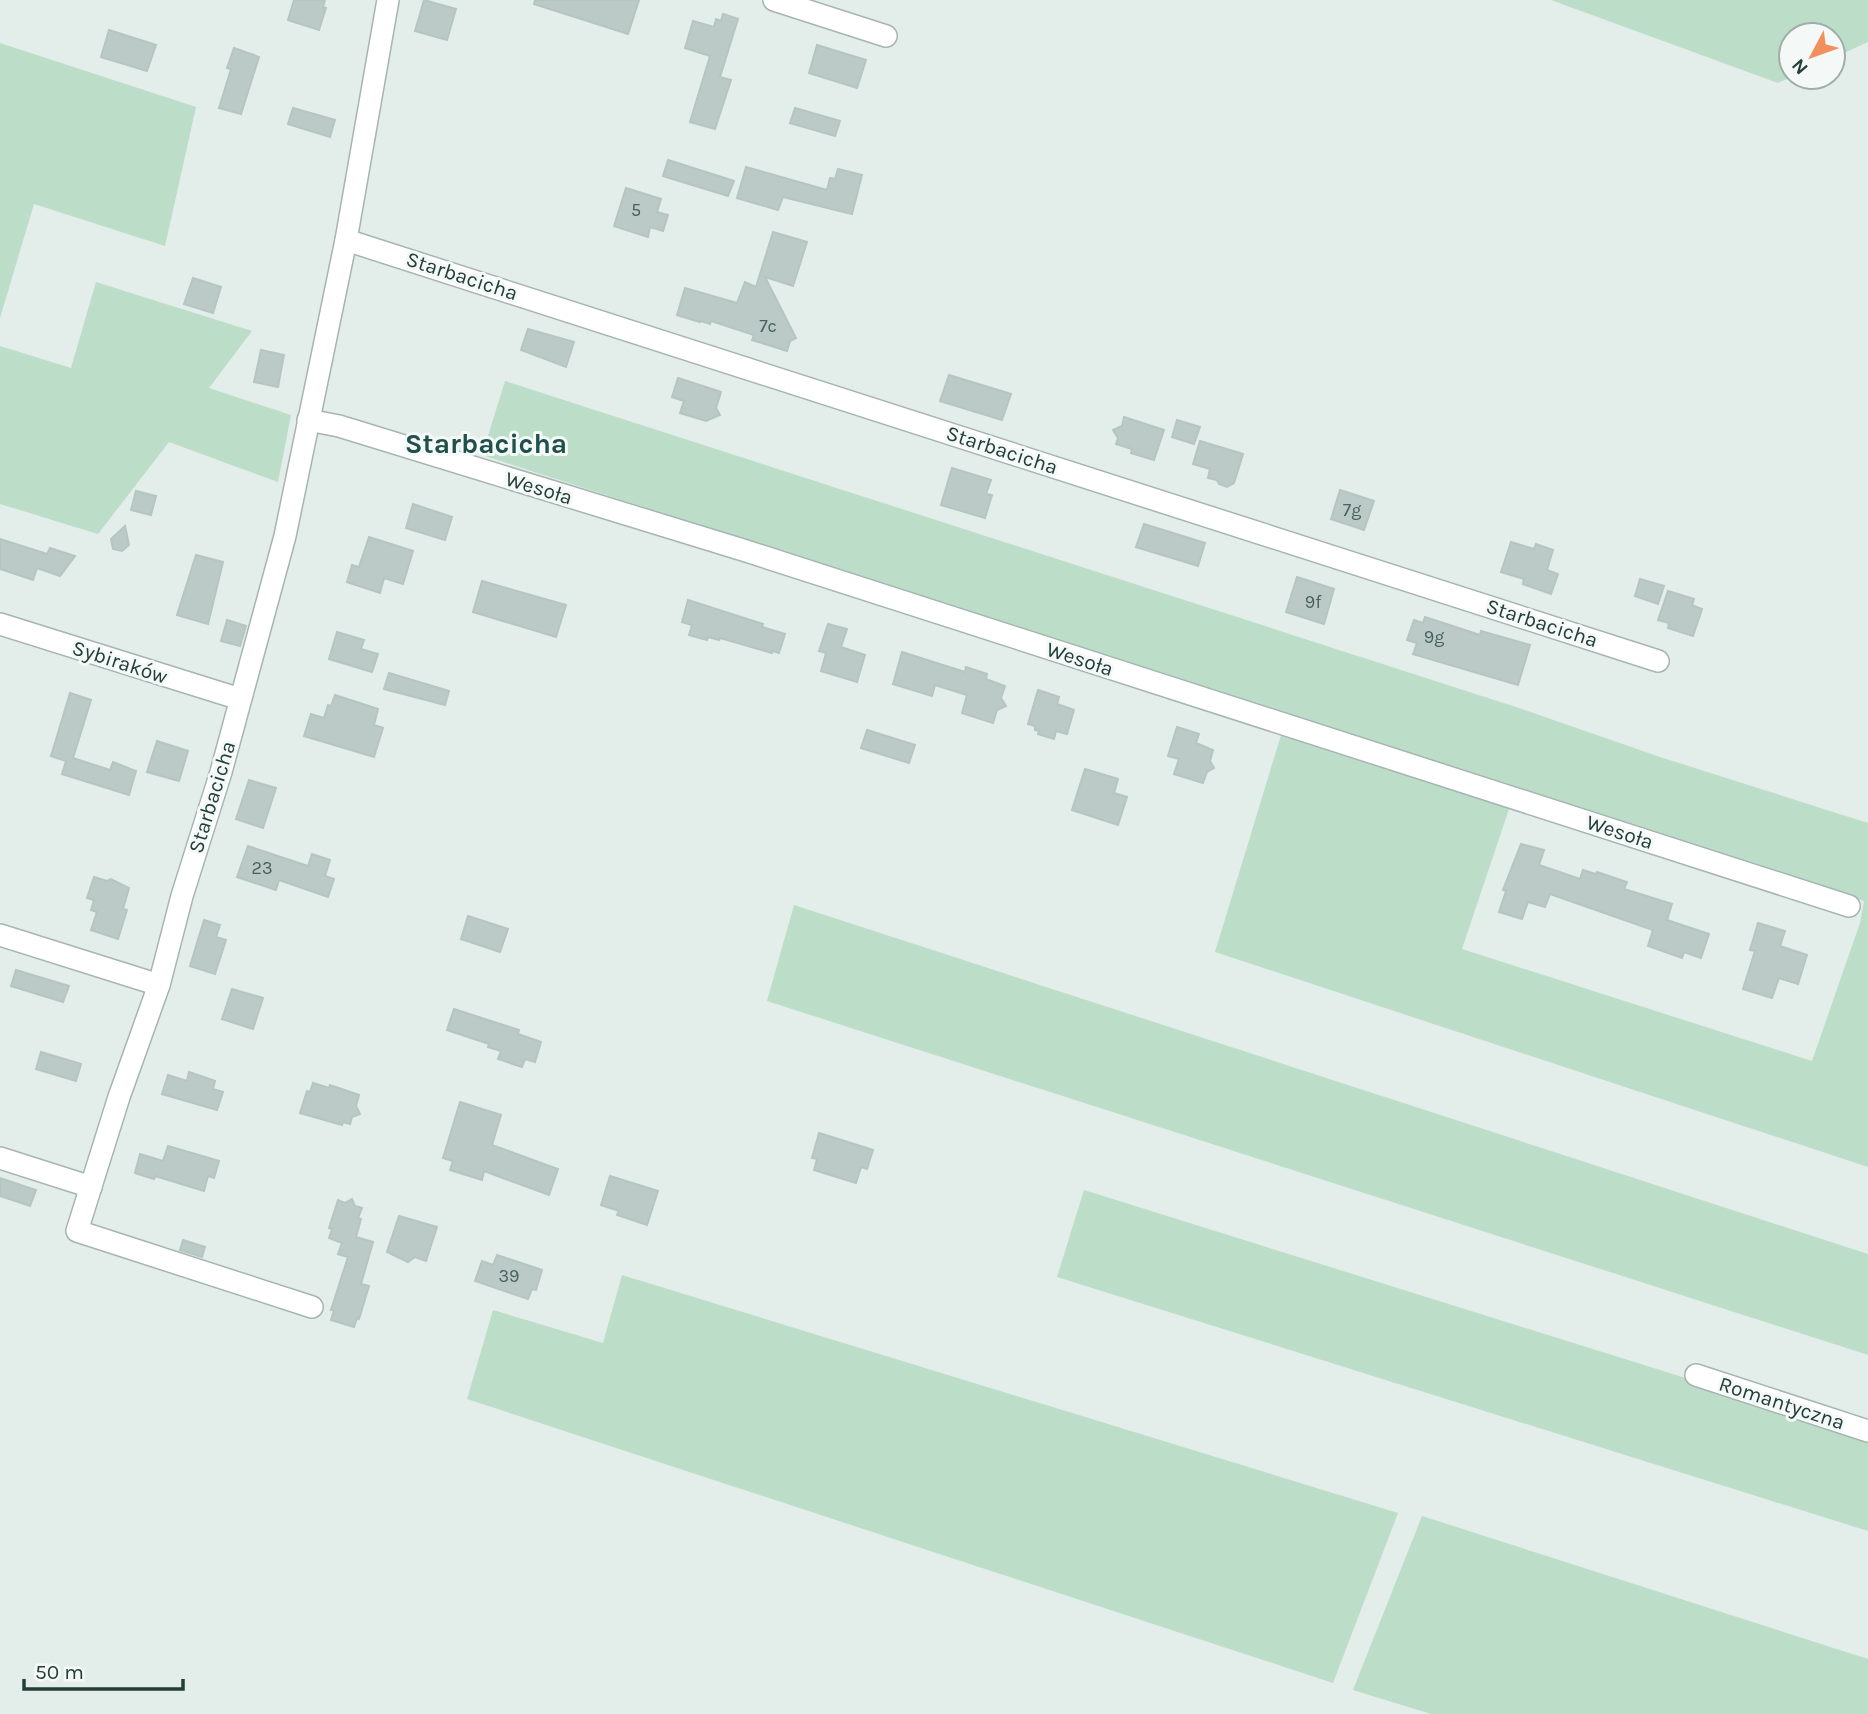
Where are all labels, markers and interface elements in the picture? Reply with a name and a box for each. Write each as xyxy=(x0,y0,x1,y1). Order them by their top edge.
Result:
north arrow xyxy=(1777,21,1847,91)
text: N xyxy=(1787,54,1813,79)
house number: 5 xyxy=(631,199,641,221)
street label: Starbacicha xyxy=(403,247,521,305)
house number: 7c xyxy=(759,315,777,337)
street label: Starbacicha xyxy=(943,421,1061,479)
district label: Starbacicha xyxy=(405,427,567,460)
street label: Wesoła xyxy=(503,466,575,510)
house number: 7g xyxy=(1343,499,1361,521)
house number: 9f xyxy=(1305,591,1322,613)
street label: Starbacicha xyxy=(1483,594,1601,652)
house number: 9g xyxy=(1424,626,1444,648)
street label: Sybiraków xyxy=(69,635,171,689)
street label: Wesoła xyxy=(1044,637,1116,681)
street label: Starbacicha xyxy=(184,738,240,856)
street label: Wesoła xyxy=(1584,810,1656,854)
house number: 23 xyxy=(251,857,273,879)
house number: 39 xyxy=(498,1265,520,1287)
street label: Romantyczna xyxy=(1716,1371,1848,1435)
scale bar xyxy=(24,1648,184,1692)
text: 50 m xyxy=(35,1660,84,1684)

